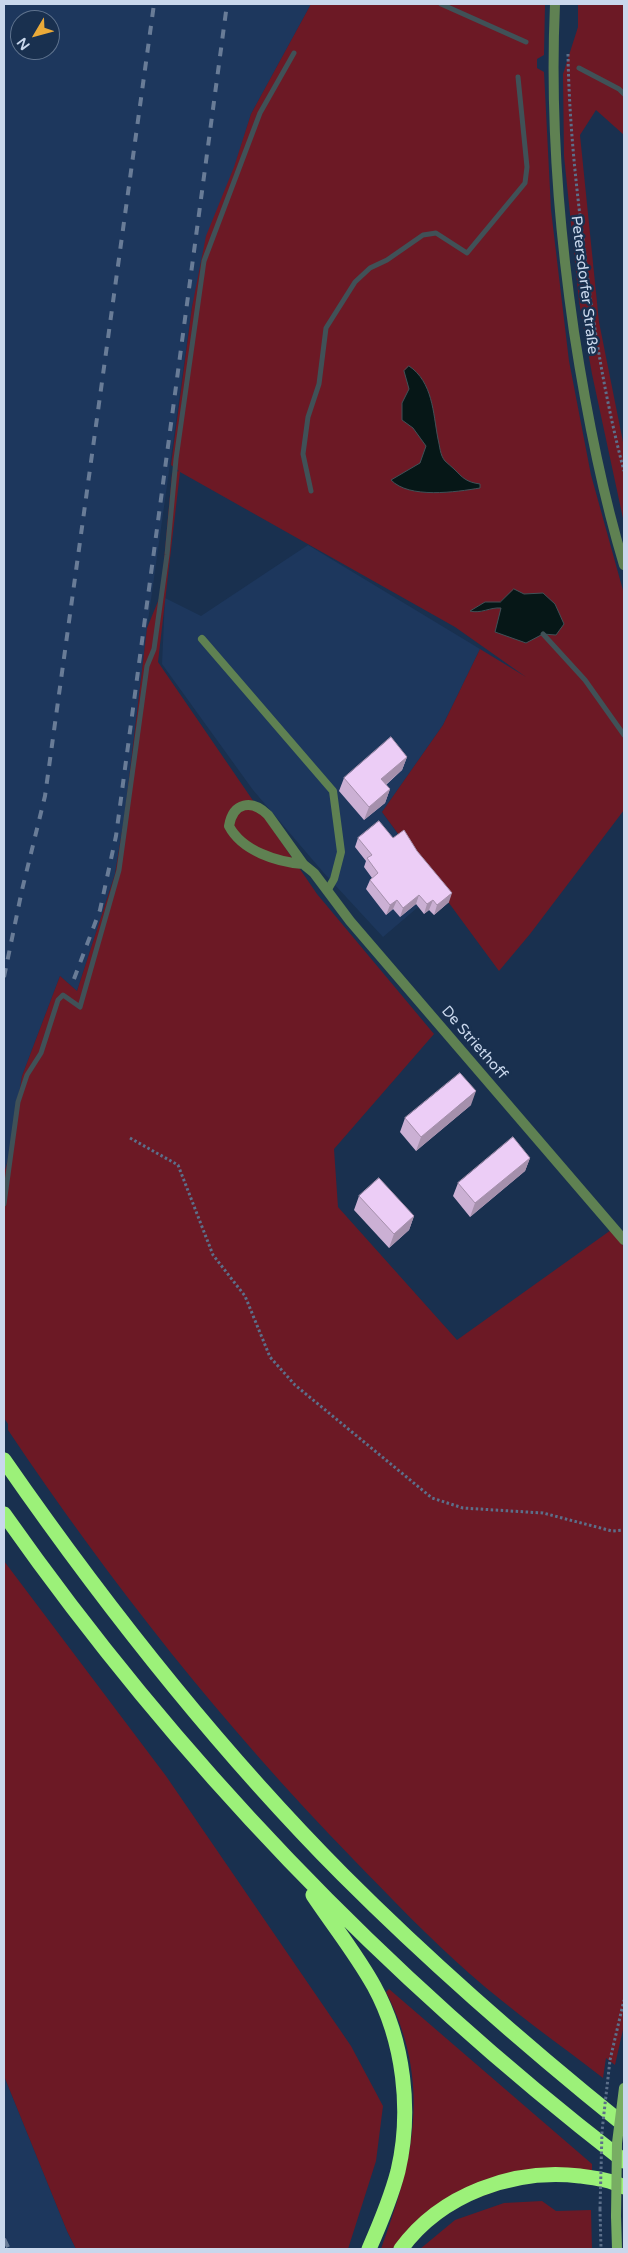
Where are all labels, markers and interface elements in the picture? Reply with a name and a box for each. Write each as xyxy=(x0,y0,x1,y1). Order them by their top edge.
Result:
north arrow xyxy=(10,10,60,60)
text: N xyxy=(13,34,34,53)
street label: Petersdorfer Straße xyxy=(567,215,601,355)
street label: De Striethoff xyxy=(437,1003,511,1083)

